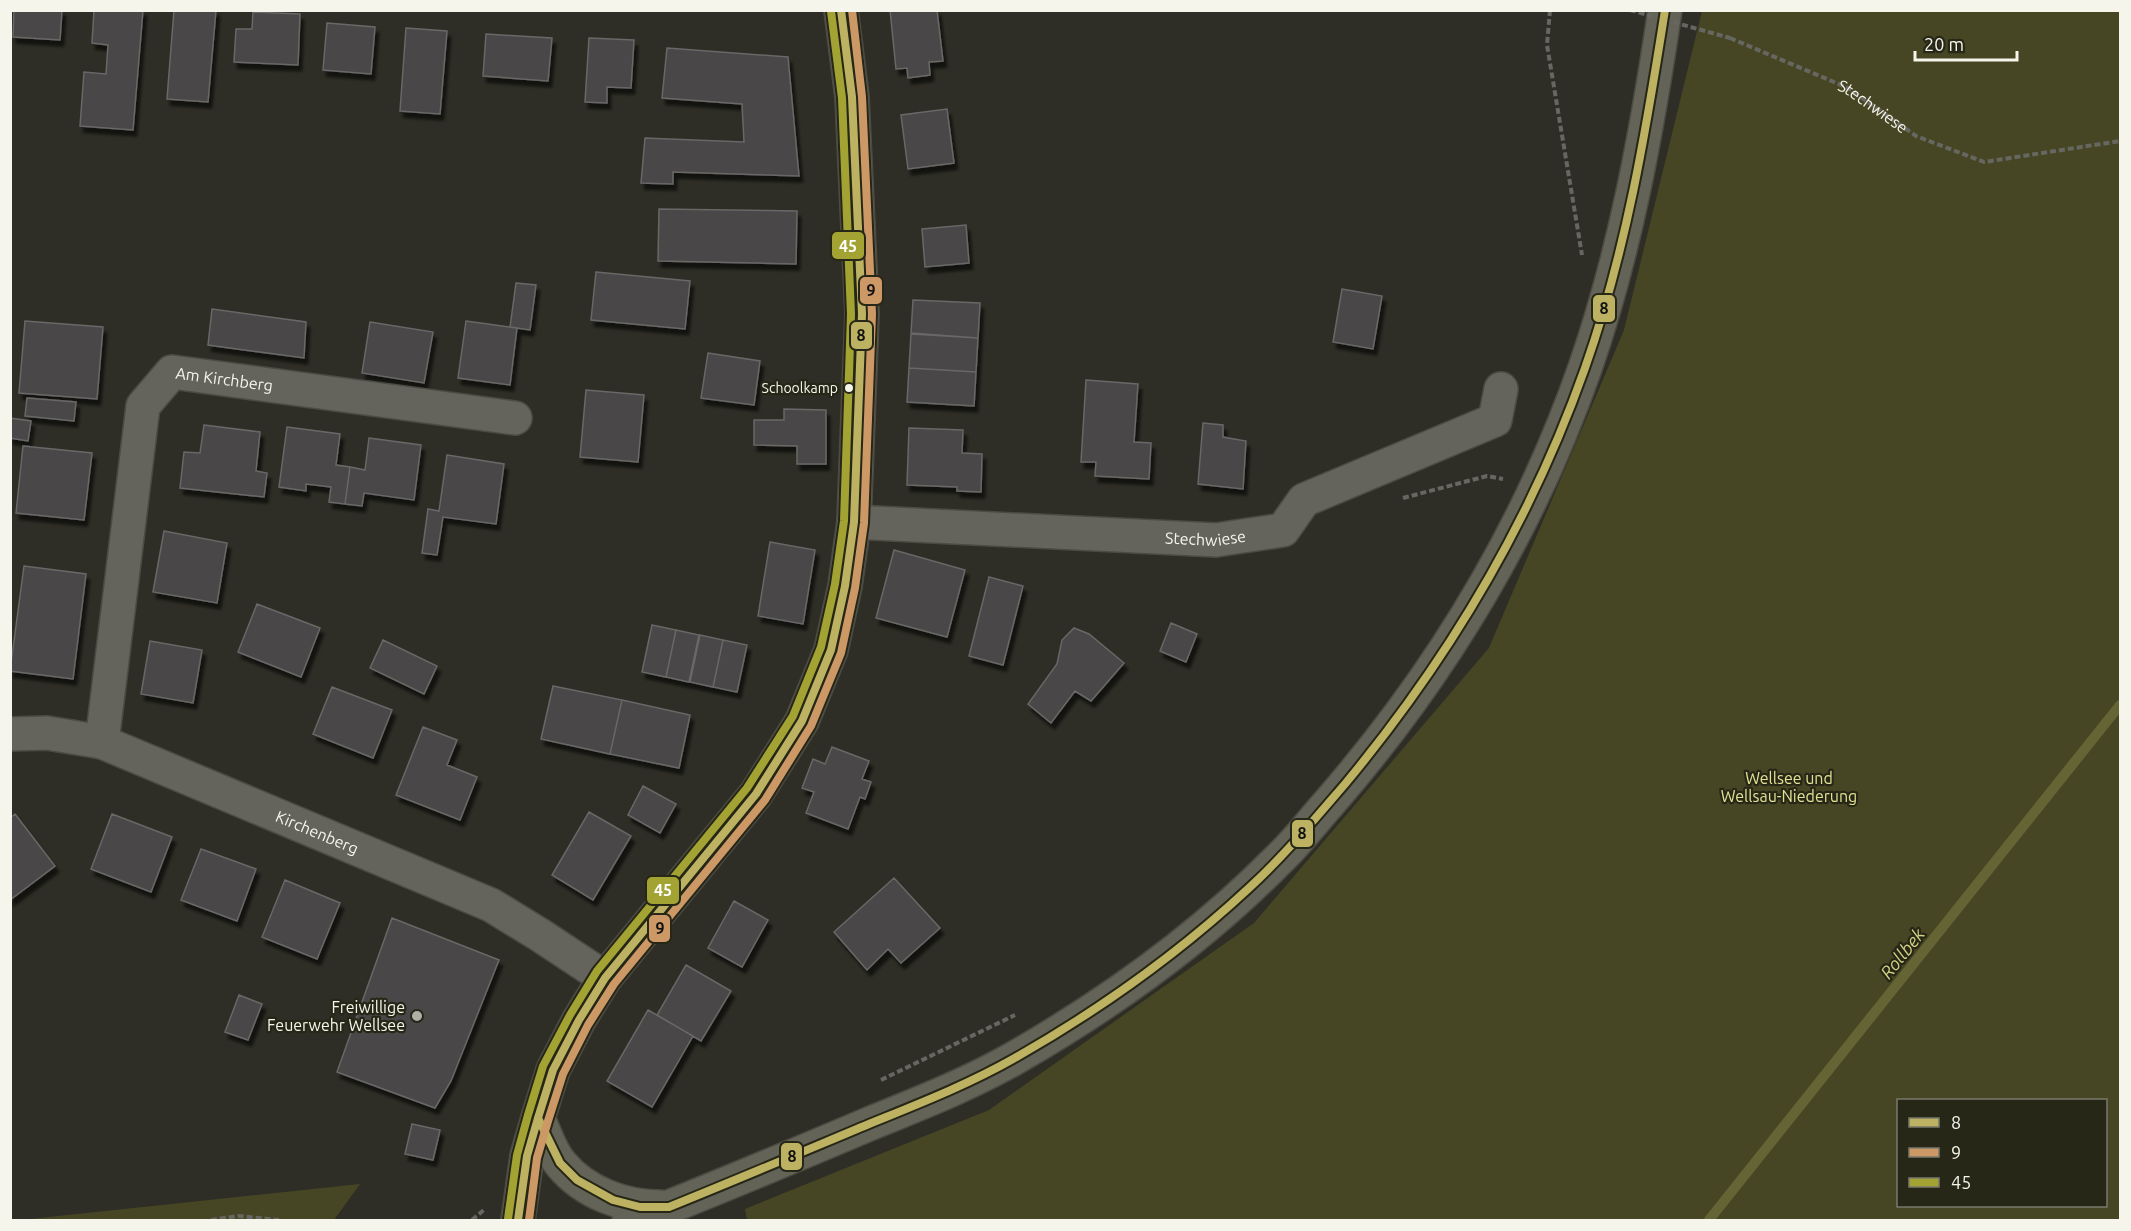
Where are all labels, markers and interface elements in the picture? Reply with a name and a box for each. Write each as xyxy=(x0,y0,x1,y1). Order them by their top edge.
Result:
scale bar xyxy=(1915,24,2017,62)
text: 20 m xyxy=(1924,34,1964,54)
street label: Stechwiese xyxy=(1836,76,1911,137)
line badge: 45 xyxy=(831,231,865,260)
text: 45 xyxy=(839,237,857,255)
line badge: 9 xyxy=(859,276,883,305)
text: 9 xyxy=(866,281,876,299)
line badge: 8 xyxy=(1592,294,1616,323)
text: 8 xyxy=(1599,299,1609,317)
line badge: 8 xyxy=(850,321,873,350)
text: 8 xyxy=(856,326,866,344)
street label: Am Kirchberg xyxy=(175,364,274,394)
place label: Schoolkamp xyxy=(762,380,838,396)
marker: Schoolkamp xyxy=(843,382,855,394)
street label: Stechwiese xyxy=(1165,527,1247,549)
park label: Wellsee und Wellsau-Niederung xyxy=(1721,769,1857,805)
street label: Kirchenberg xyxy=(273,807,361,857)
line badge: 8 xyxy=(1291,819,1314,848)
text: 8 xyxy=(1297,824,1307,842)
line badge: 45 xyxy=(646,876,680,905)
text: 45 xyxy=(654,881,672,899)
line badge: 9 xyxy=(648,914,671,943)
text: 9 xyxy=(655,919,665,937)
water label: Rollbek xyxy=(1876,923,1929,982)
place label: Freiwillige Feuerwehr Wellsee xyxy=(267,998,405,1034)
marker: Freiwillige Feuerwehr Wellsee xyxy=(410,1009,424,1023)
legend xyxy=(1897,1099,2107,1207)
text: 8 xyxy=(1951,1112,1961,1132)
line badge: 8 xyxy=(780,1142,803,1171)
text: 9 xyxy=(1951,1142,1961,1162)
text: 8 xyxy=(787,1147,797,1165)
text: 45 xyxy=(1951,1172,1971,1192)

